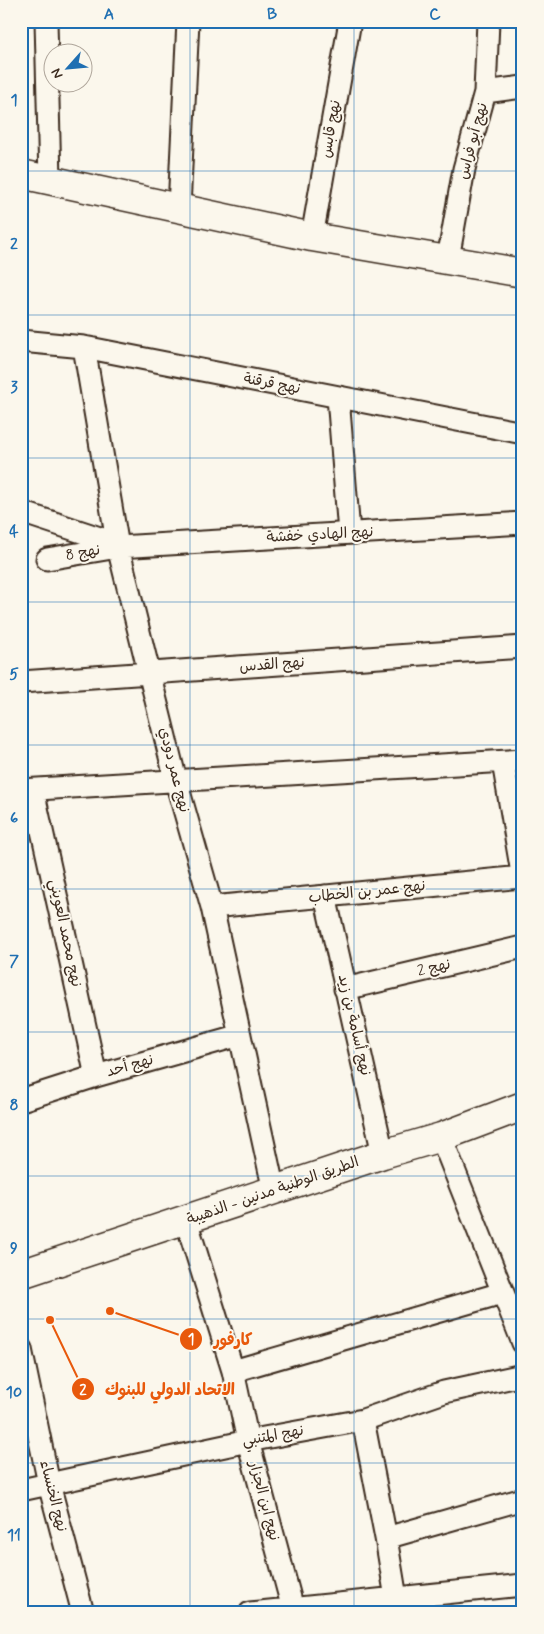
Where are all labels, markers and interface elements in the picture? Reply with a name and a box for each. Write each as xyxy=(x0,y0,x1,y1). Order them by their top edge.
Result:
text: A xyxy=(104,4,114,25)
text: B xyxy=(267,4,277,25)
text: C xyxy=(429,4,441,25)
north arrow xyxy=(42,42,92,92)
text: N xyxy=(47,65,67,82)
text: 1 xyxy=(10,90,18,111)
street label: نهج قابس xyxy=(316,99,346,159)
street label: نهج أبو فراس xyxy=(453,100,493,182)
text: 2 xyxy=(10,234,18,255)
street label: نهج قرقنة xyxy=(242,369,302,399)
text: 3 xyxy=(10,377,18,398)
text: 4 xyxy=(9,521,19,542)
street label: نهج الهادي خفشة xyxy=(266,522,374,548)
street label: نهج 8 xyxy=(64,540,102,566)
street label: نهج القدس xyxy=(239,653,305,677)
text: 5 xyxy=(9,664,19,685)
street label: نهج عمر دودي xyxy=(154,725,194,815)
text: 6 xyxy=(10,808,18,829)
street label: نهج عمر بن الخطاب xyxy=(307,876,427,908)
street label: نهج محمد العويني xyxy=(42,877,86,989)
text: 7 xyxy=(9,951,19,972)
street label: نهج 2 xyxy=(415,954,453,982)
street label: نهج أسامة بن زيد xyxy=(333,972,375,1078)
street label: نهج أحد xyxy=(104,1050,156,1082)
text: 8 xyxy=(9,1095,19,1116)
street label: الطريق الوطنية مدنين - الذهيبة xyxy=(184,1152,362,1230)
text: 9 xyxy=(10,1238,18,1259)
callout: كارفور xyxy=(179,1324,262,1355)
text: 1 xyxy=(188,1330,194,1350)
text: كارفور xyxy=(212,1330,252,1351)
callout: الاتحاد الدولي للبنوك xyxy=(70,1374,245,1405)
text: الاتحاد الدولي للبنوك xyxy=(105,1380,235,1404)
text: 2 xyxy=(79,1381,87,1401)
text: 10 xyxy=(6,1382,22,1403)
street label: نهج المتنبي xyxy=(241,1421,306,1453)
street label: نهج الخنساء xyxy=(34,1458,72,1534)
street label: نهج ابن الجزار xyxy=(243,1458,284,1543)
text: 11 xyxy=(7,1525,21,1546)

